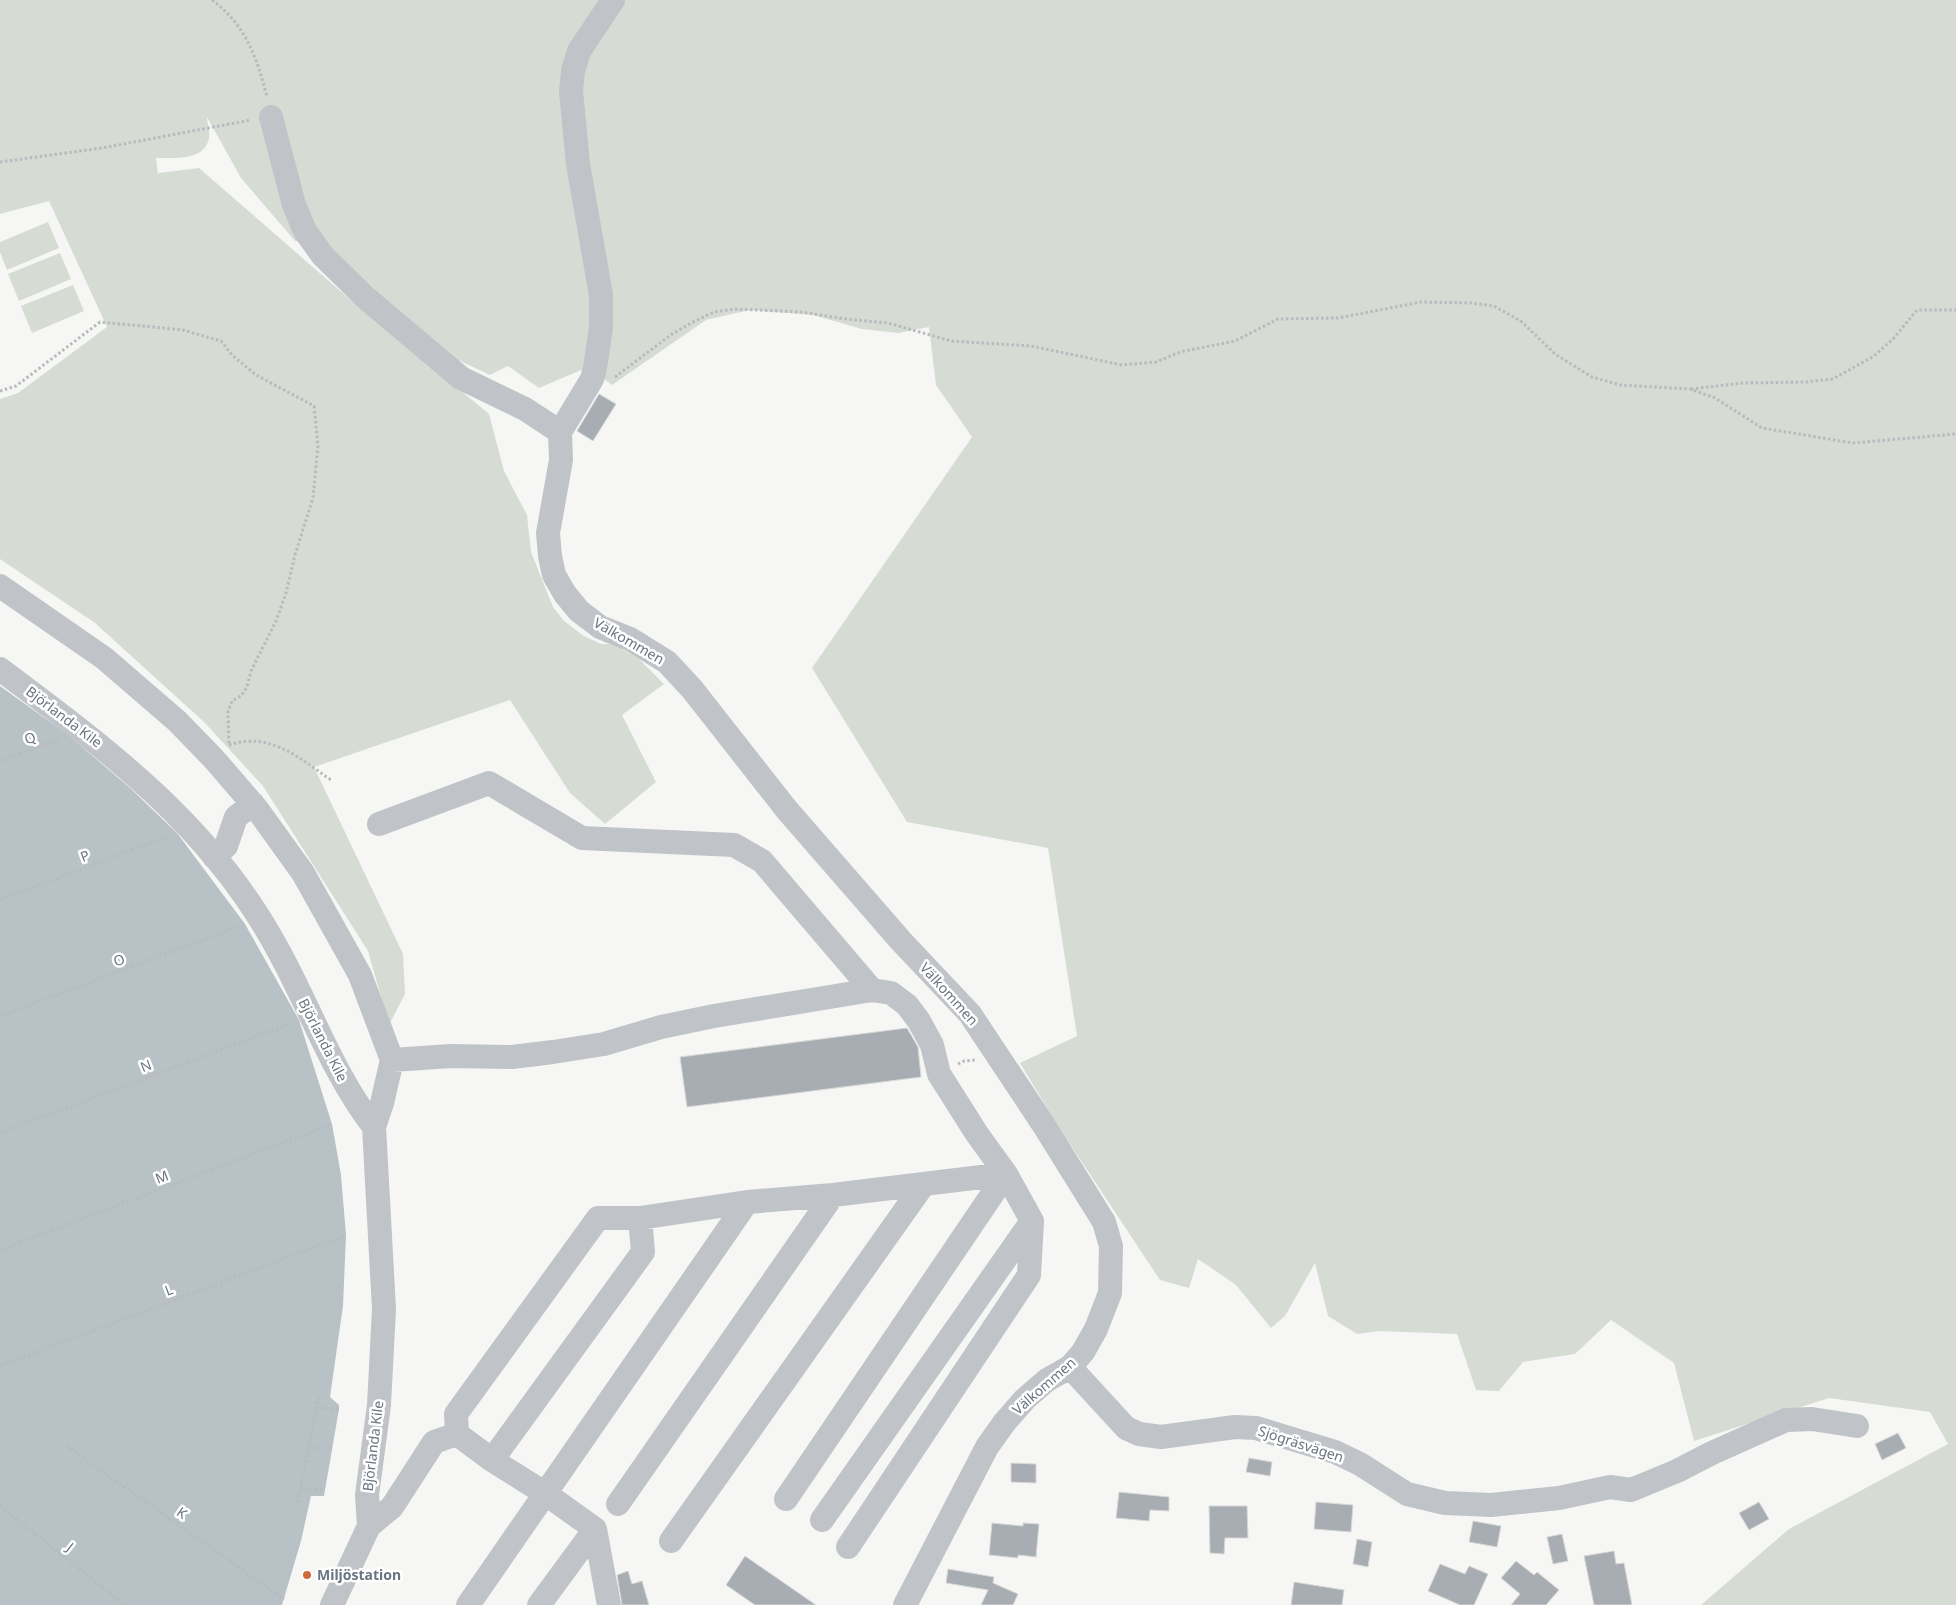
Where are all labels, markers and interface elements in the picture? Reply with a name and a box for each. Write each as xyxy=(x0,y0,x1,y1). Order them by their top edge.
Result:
street label: Välkommen xyxy=(591,613,668,668)
street label: Björlanda Kile xyxy=(22,682,106,752)
street label: Q xyxy=(21,727,38,748)
street label: P xyxy=(77,845,92,866)
street label: O xyxy=(110,949,127,970)
street label: Välkommen xyxy=(916,958,983,1029)
street label: Björlanda Kile xyxy=(294,995,353,1085)
street label: N xyxy=(137,1055,154,1076)
street label: M xyxy=(152,1165,171,1188)
street label: L xyxy=(162,1279,176,1300)
street label: Välkommen xyxy=(1008,1353,1079,1418)
street label: Björlanda Kile xyxy=(358,1400,387,1492)
street label: Sjögräsvägen xyxy=(1256,1421,1346,1466)
street label: K xyxy=(173,1502,192,1523)
street label: J xyxy=(61,1537,78,1555)
place label: Miljöstation xyxy=(317,1565,401,1584)
marker: Miljöstation xyxy=(301,1569,313,1581)

